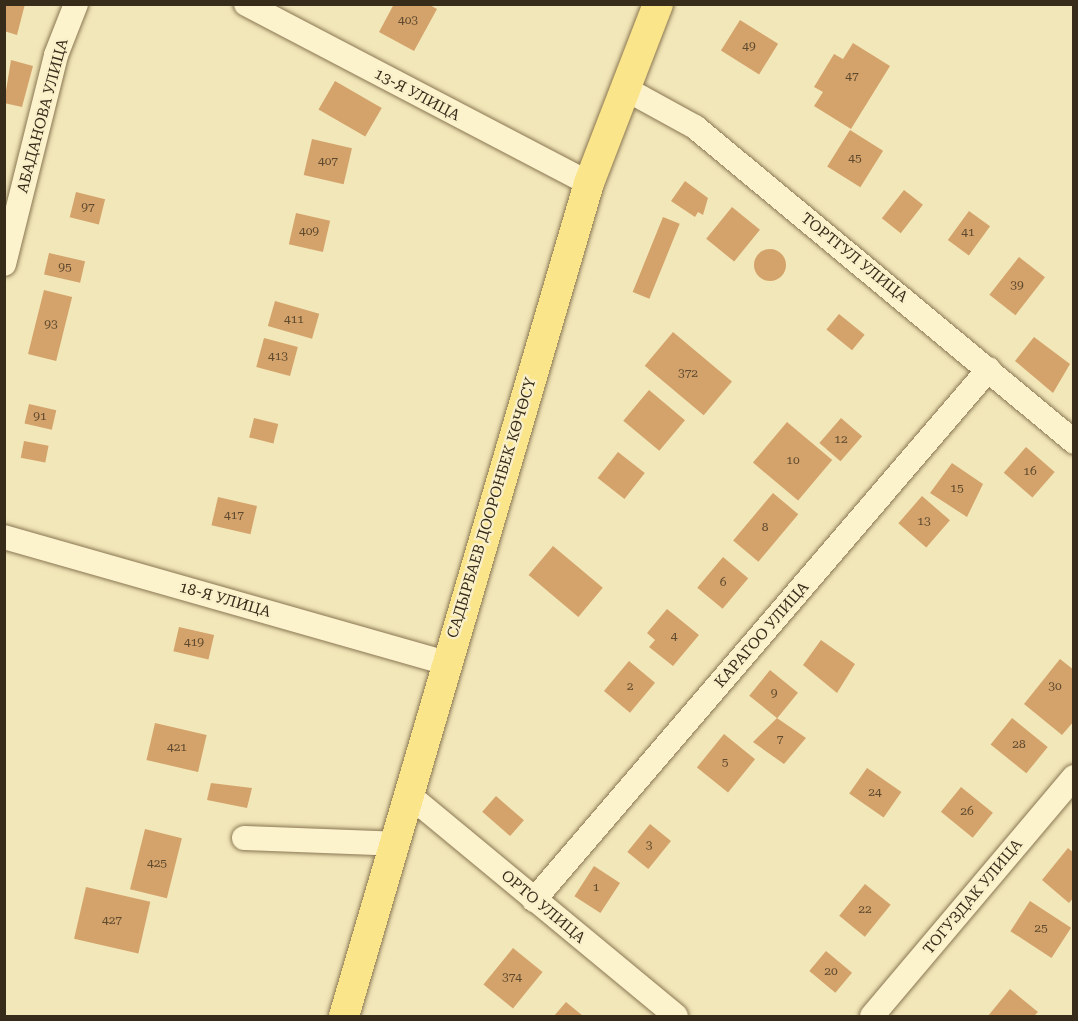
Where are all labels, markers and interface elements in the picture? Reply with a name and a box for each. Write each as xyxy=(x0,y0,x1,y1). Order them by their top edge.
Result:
house number: 403 xyxy=(398,14,418,28)
street label: АБАДАНОВА УЛИЦА xyxy=(14,37,72,195)
house number: 49 xyxy=(742,40,756,54)
street label: 13-Я УЛИЦА xyxy=(371,65,463,125)
house number: 47 xyxy=(845,70,859,84)
house number: 45 xyxy=(848,152,862,166)
house number: 407 xyxy=(318,155,338,169)
house number: 97 xyxy=(81,201,95,215)
street label: ТОРТГУЛ УЛИЦА xyxy=(797,209,911,307)
house number: 409 xyxy=(299,225,319,239)
house number: 41 xyxy=(961,226,975,240)
house number: 95 xyxy=(58,261,72,275)
house number: 39 xyxy=(1010,279,1024,293)
house number: 411 xyxy=(284,313,304,327)
house number: 93 xyxy=(44,318,58,332)
house number: 413 xyxy=(268,350,288,364)
house number: 372 xyxy=(678,367,698,381)
street label: САДЫРБАЕВ ДООРОНБЕК КӨЧӨСҮ xyxy=(444,376,540,640)
house number: 91 xyxy=(33,410,47,424)
house number: 12 xyxy=(834,433,848,447)
house number: 10 xyxy=(786,454,800,468)
house number: 16 xyxy=(1023,465,1037,479)
house number: 15 xyxy=(950,482,964,496)
house number: 417 xyxy=(224,509,244,523)
house number: 13 xyxy=(917,515,931,529)
house number: 8 xyxy=(762,521,768,535)
house number: 6 xyxy=(720,576,726,590)
street label: 18-Я УЛИЦА xyxy=(177,578,273,622)
street label: КАРАГОО УЛИЦА xyxy=(711,578,813,692)
house number: 4 xyxy=(671,630,677,644)
house number: 419 xyxy=(184,636,204,650)
house number: 2 xyxy=(627,680,633,694)
house number: 30 xyxy=(1048,680,1062,694)
house number: 9 xyxy=(771,687,777,701)
house number: 7 xyxy=(777,733,783,747)
house number: 28 xyxy=(1012,738,1026,752)
house number: 421 xyxy=(167,741,187,755)
house number: 5 xyxy=(722,756,728,770)
house number: 24 xyxy=(868,786,882,800)
house number: 26 xyxy=(960,805,974,819)
street label: ТОГУЗДАК УЛИЦА xyxy=(920,836,1026,958)
house number: 3 xyxy=(646,839,652,853)
house number: 425 xyxy=(147,857,167,871)
street label: ОРТО УЛИЦА xyxy=(497,867,589,947)
house number: 1 xyxy=(593,881,599,895)
house number: 22 xyxy=(858,903,872,917)
house number: 427 xyxy=(102,914,122,928)
house number: 25 xyxy=(1034,922,1048,936)
house number: 20 xyxy=(824,965,838,979)
house number: 374 xyxy=(502,971,522,985)

